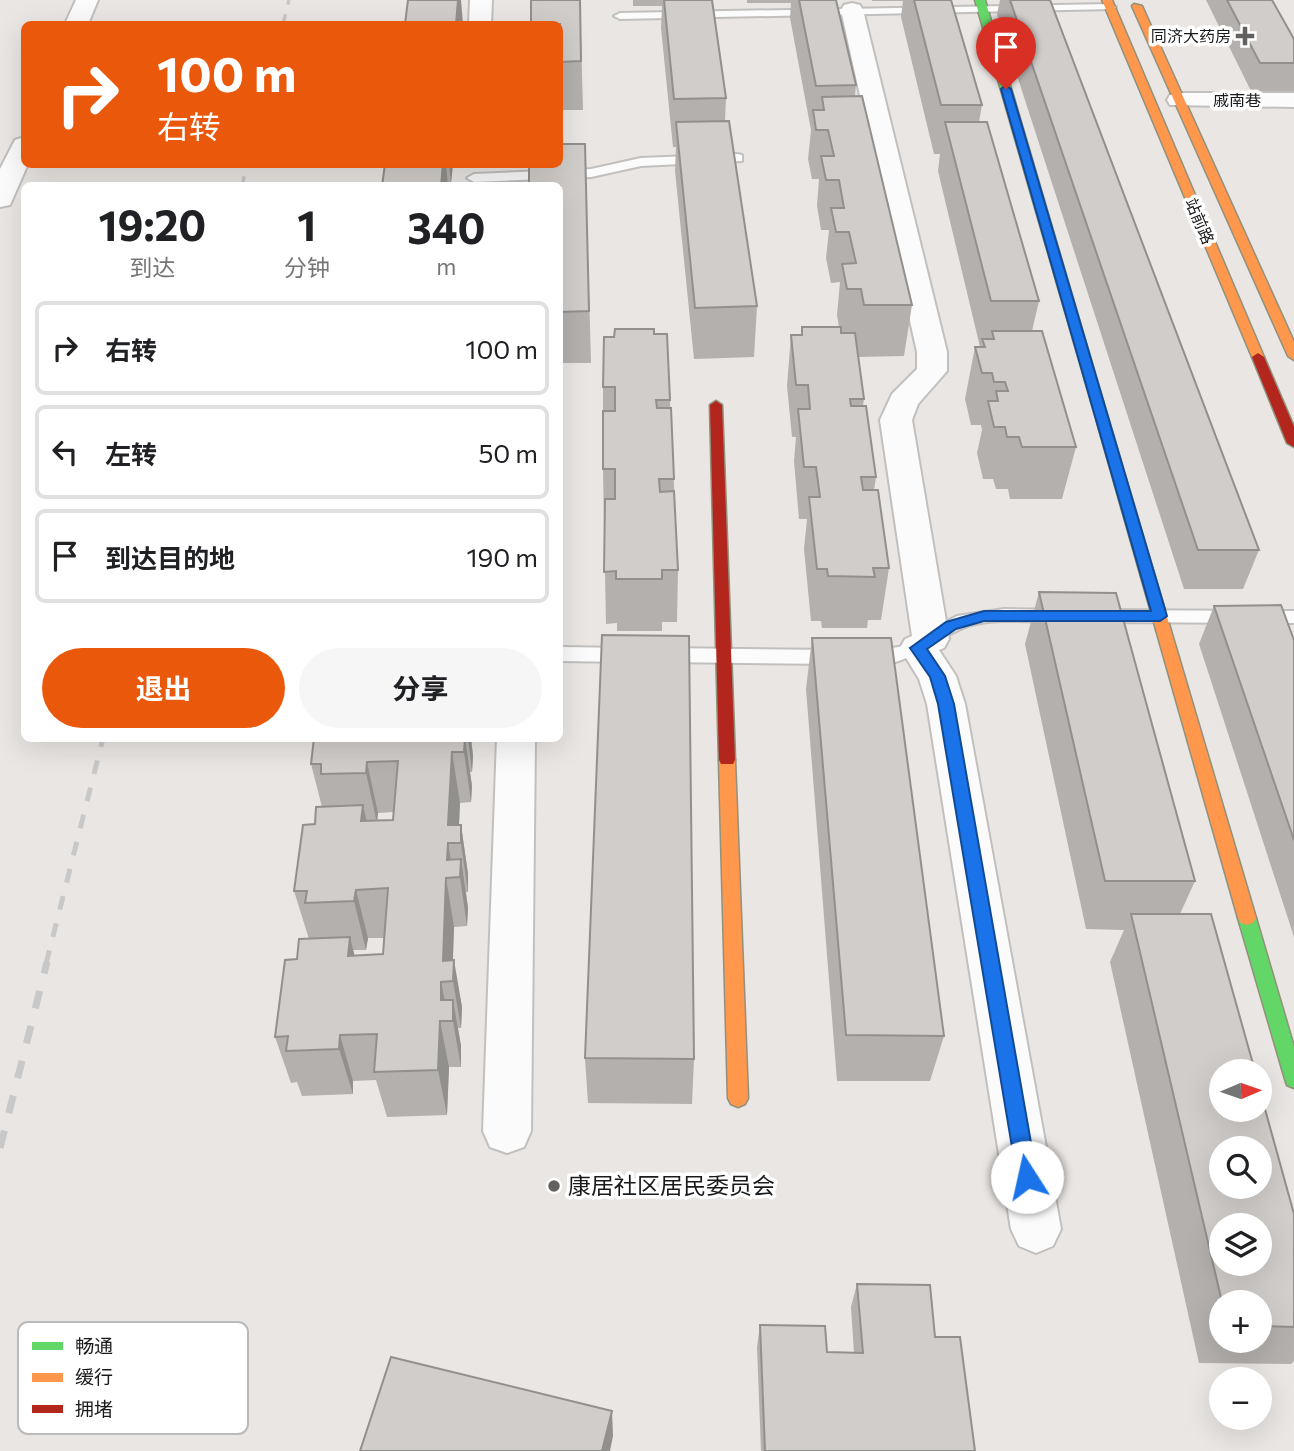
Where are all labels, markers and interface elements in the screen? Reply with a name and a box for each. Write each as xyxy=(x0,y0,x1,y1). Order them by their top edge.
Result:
pin xyxy=(976,17,1036,89)
place label: 同济大药房 xyxy=(1151,26,1231,45)
icon: arrive xyxy=(987,28,1025,66)
marker: 同济大药房 xyxy=(1237,28,1253,44)
text: 100 m xyxy=(157,42,296,102)
icon: right xyxy=(42,49,133,140)
street label: 戚南巷 xyxy=(1213,90,1261,109)
text: 右转 xyxy=(157,106,221,146)
street label: 站前路 xyxy=(1182,195,1219,247)
text: 19:20 xyxy=(99,198,206,250)
text: 1 xyxy=(297,198,316,250)
text: 340 xyxy=(407,201,485,253)
text: m xyxy=(436,252,456,280)
text: 到达 xyxy=(129,253,175,281)
text: 分钟 xyxy=(284,253,330,281)
icon: right xyxy=(46,329,84,367)
text: 100 m xyxy=(465,333,538,364)
text: 右转 xyxy=(105,334,157,365)
icon: left xyxy=(46,433,84,471)
text: 50 m xyxy=(478,437,538,468)
text: 左转 xyxy=(105,438,157,469)
icon: arrive xyxy=(46,537,84,575)
text: 190 m xyxy=(466,541,538,572)
text: 到达目的地 xyxy=(105,542,235,573)
button: 退出 xyxy=(42,648,285,728)
button: 分享 xyxy=(299,648,542,728)
north arrow xyxy=(1209,1059,1272,1122)
map controls xyxy=(1209,1059,1272,1430)
button: search xyxy=(1209,1136,1272,1199)
position arrow xyxy=(990,1140,1064,1214)
place label: 康居社区居民委员会 xyxy=(568,1171,775,1199)
marker: 康居社区居民委员会 xyxy=(546,1178,562,1194)
button: layers xyxy=(1209,1213,1272,1276)
button: + xyxy=(1209,1290,1272,1353)
legend xyxy=(18,1322,248,1434)
text: 畅通 xyxy=(75,1334,113,1357)
text: 缓行 xyxy=(75,1365,113,1388)
button: − xyxy=(1209,1367,1272,1430)
text: 拥堵 xyxy=(75,1397,113,1420)

